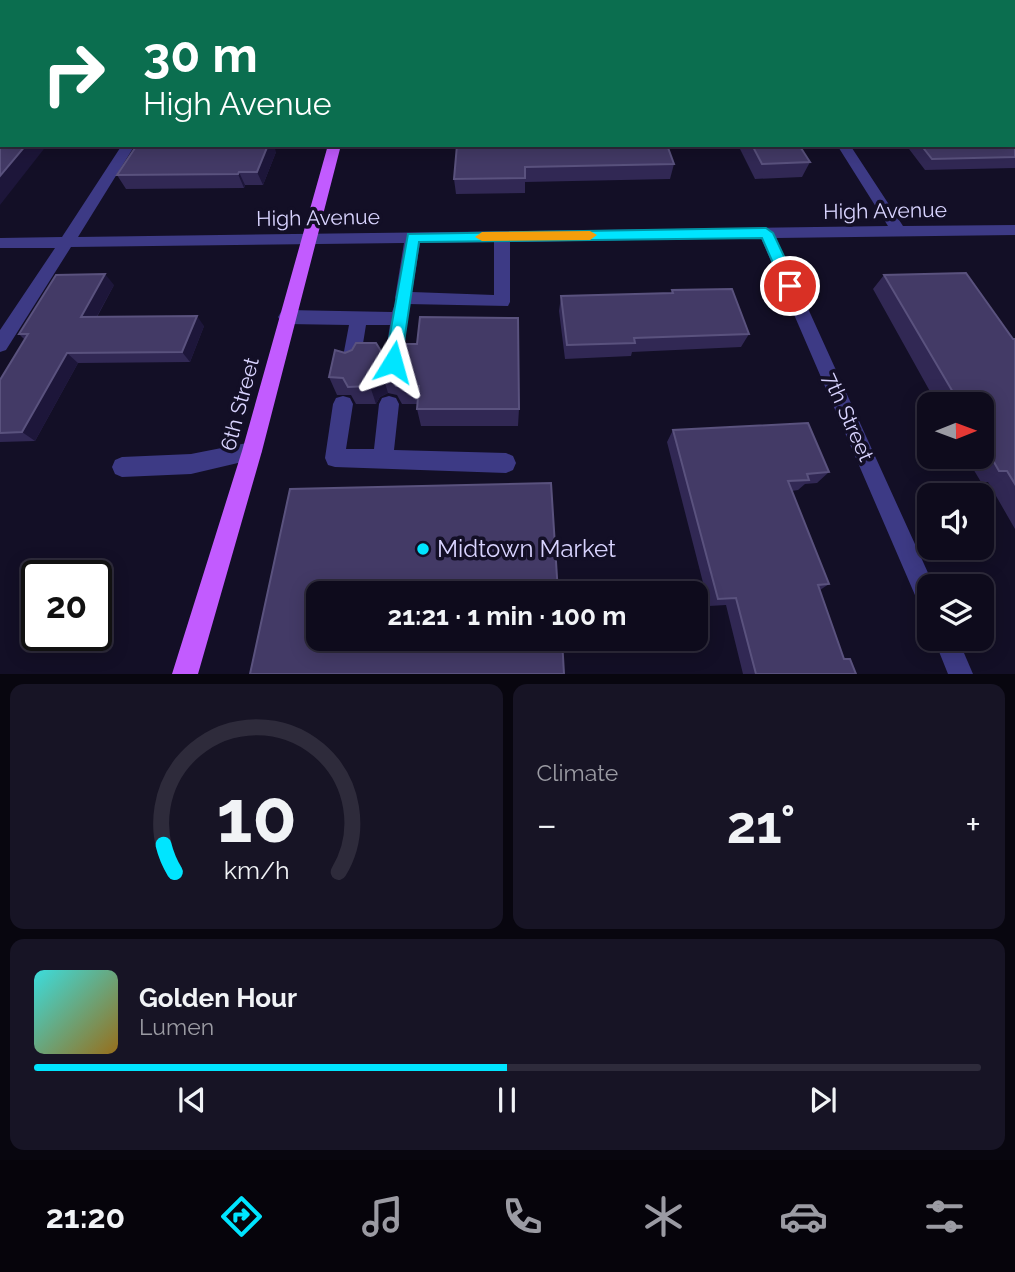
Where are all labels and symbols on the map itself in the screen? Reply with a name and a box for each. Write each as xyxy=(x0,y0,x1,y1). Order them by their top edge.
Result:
street label: High Avenue xyxy=(823,197,947,224)
street label: High Avenue xyxy=(256,204,380,231)
pin xyxy=(760,256,820,316)
position arrow xyxy=(356,325,430,399)
street label: 6th Street xyxy=(215,355,264,453)
street label: 7th Street xyxy=(818,369,879,465)
north arrow xyxy=(917,392,994,469)
place label: Midtown Market xyxy=(437,534,616,563)
marker: Midtown Market xyxy=(415,541,431,557)
speed limit sign: 20 xyxy=(21,560,112,651)

